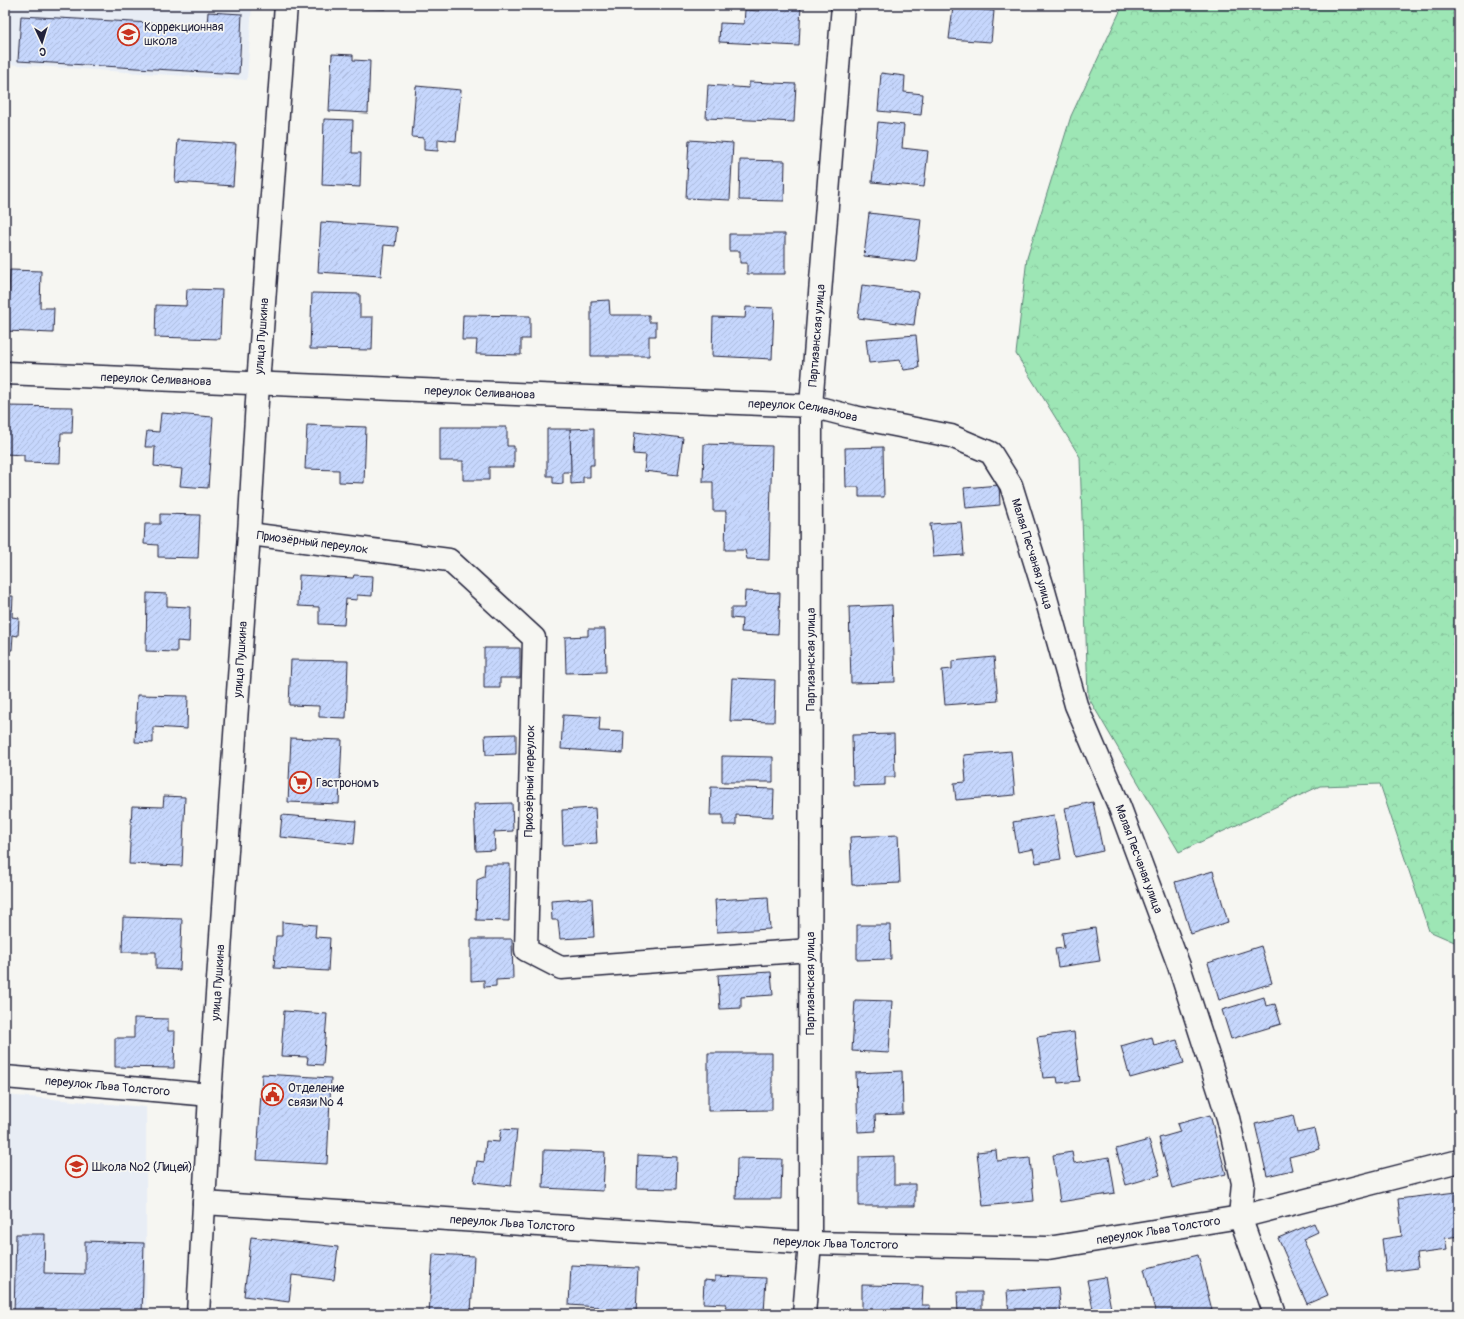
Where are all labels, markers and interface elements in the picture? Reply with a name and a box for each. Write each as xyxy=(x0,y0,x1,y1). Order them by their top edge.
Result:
place label: Коррекционная школа xyxy=(144,20,224,49)
school or university icon: Коррекционная школа xyxy=(115,21,141,47)
north arrow xyxy=(22,22,62,62)
text: С xyxy=(39,45,47,58)
street label: Партизанская улица xyxy=(805,283,828,388)
street label: улица Пушкина xyxy=(251,297,272,376)
street label: переулок Селиванова xyxy=(100,369,212,389)
street label: переулок Селиванова xyxy=(424,383,536,402)
street label: переулок Селиванова xyxy=(748,396,859,425)
street label: Малая Песчаная улица xyxy=(1008,497,1056,611)
street label: Приозёрный переулок xyxy=(256,528,369,557)
street label: Партизанская улица xyxy=(803,607,818,711)
street label: улица Пушкина xyxy=(230,620,250,699)
street label: Приозёрный переулок xyxy=(522,725,538,837)
supermarket icon: Гастрономъ xyxy=(288,770,314,796)
place label: Гастрономъ xyxy=(316,776,379,791)
street label: Малая Песчаная улица xyxy=(1112,803,1166,916)
street label: Партизанская улица xyxy=(803,931,818,1035)
street label: улица Пушкина xyxy=(208,944,228,1022)
street label: переулок Льва Толстого xyxy=(44,1073,171,1099)
place label: Отделение связи № 4 xyxy=(288,1081,344,1110)
public building icon: Отделение связи № 4 xyxy=(259,1082,285,1108)
school or university icon: Школа №2 (Лицей) xyxy=(63,1154,89,1180)
place label: Школа №2 (Лицей) xyxy=(92,1160,193,1175)
street label: переулок Льва Толстого xyxy=(449,1212,576,1235)
street label: переулок Льва Толстого xyxy=(1095,1213,1222,1248)
street label: переулок Льва Толстого xyxy=(773,1233,899,1252)

